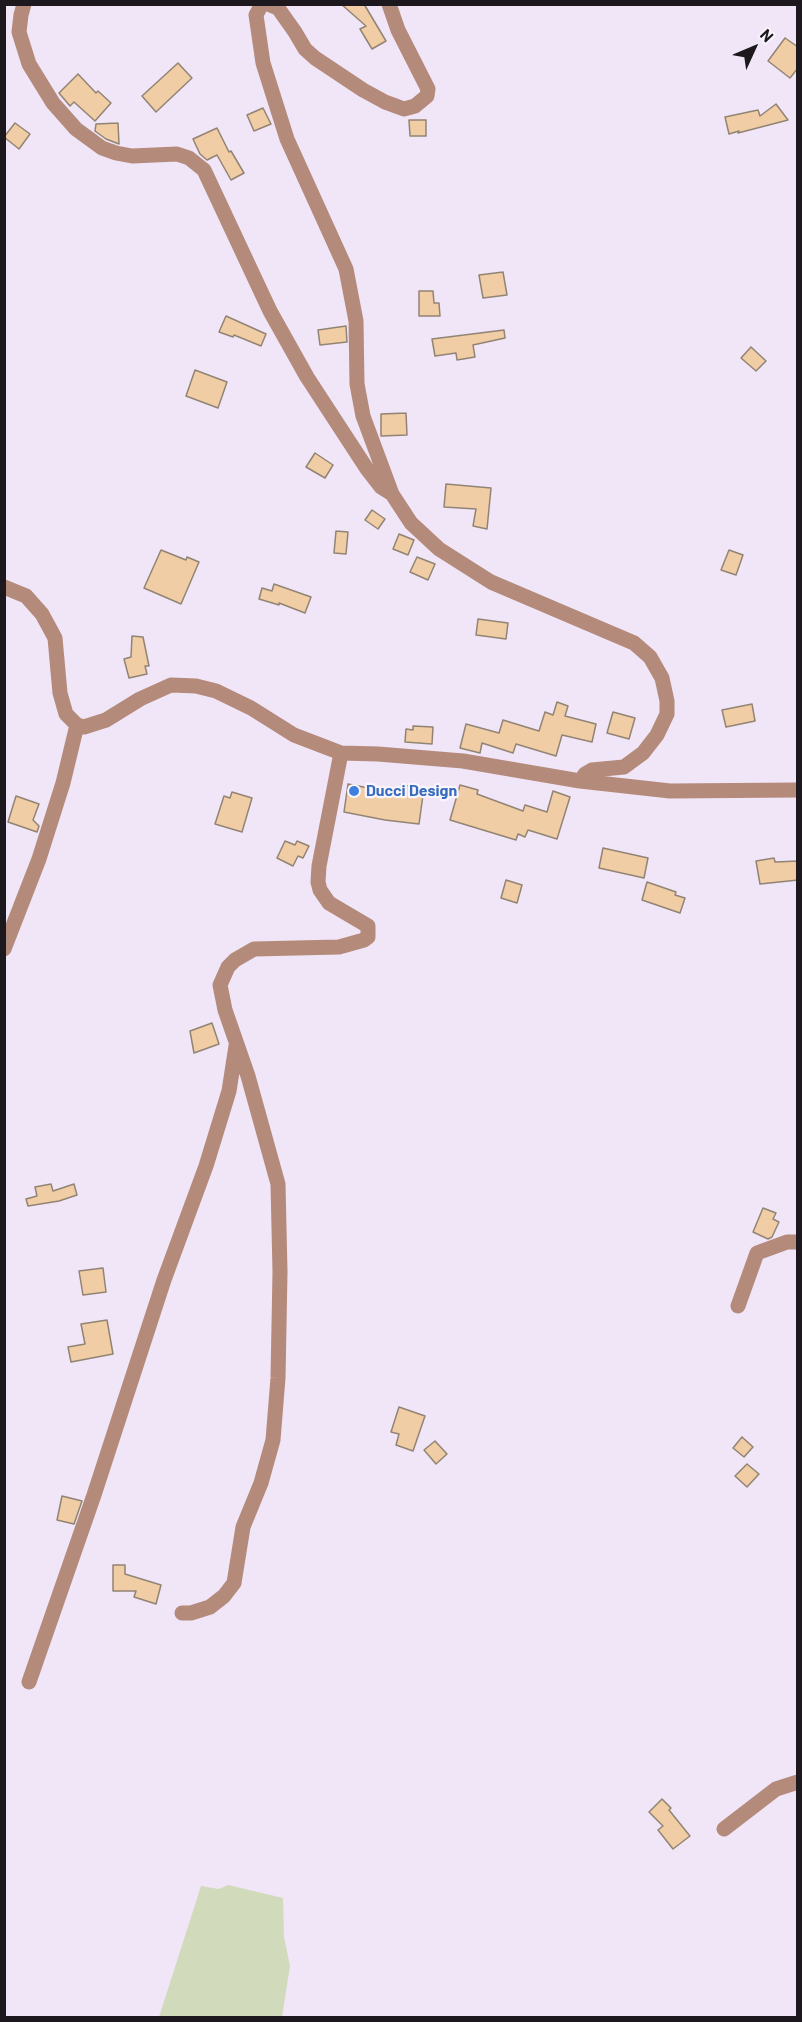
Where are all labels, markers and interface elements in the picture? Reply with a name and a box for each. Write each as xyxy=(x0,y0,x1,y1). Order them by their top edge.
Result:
north arrow xyxy=(724,18,784,78)
text: N xyxy=(757,25,778,46)
place label: Ducci Design xyxy=(366,781,457,801)
marker: Ducci Design xyxy=(347,784,361,798)

